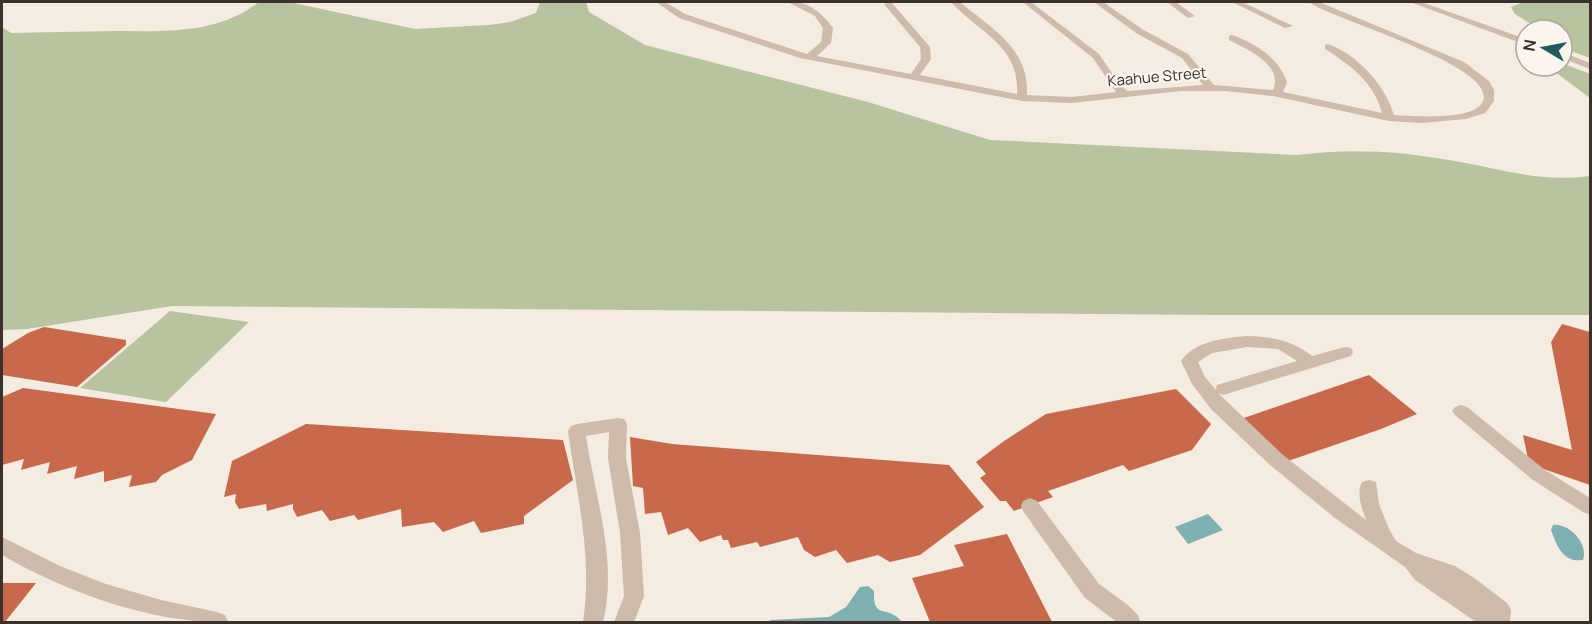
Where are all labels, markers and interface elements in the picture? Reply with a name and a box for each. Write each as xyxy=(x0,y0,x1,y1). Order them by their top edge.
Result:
north arrow xyxy=(1514,18,1574,78)
text: N xyxy=(1517,38,1541,53)
street label: Kaahue Street xyxy=(1107,62,1207,91)

